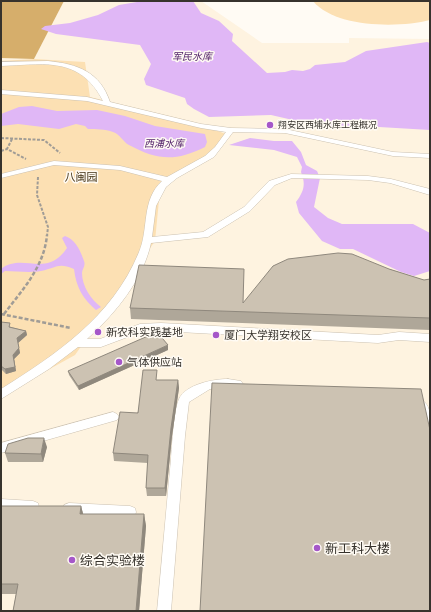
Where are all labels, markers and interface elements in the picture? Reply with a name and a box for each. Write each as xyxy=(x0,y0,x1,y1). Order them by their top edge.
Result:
water label: 军民水库 xyxy=(172,51,214,63)
place label: 翔安区西埔水库工程概况 xyxy=(278,119,377,131)
marker: 翔安区西埔水库工程概况 xyxy=(265,120,275,130)
water label: 西浦水库 xyxy=(144,138,186,150)
park label: 八闽园 xyxy=(65,171,98,184)
place label: 新农科实践基地 xyxy=(106,326,183,339)
marker: 新农科实践基地 xyxy=(93,327,103,337)
place label: 厦门大学翔安校区 xyxy=(224,329,312,342)
marker: 厦门大学翔安校区 xyxy=(211,330,221,340)
place label: 气体供应站 xyxy=(127,356,182,369)
marker: 气体供应站 xyxy=(114,357,124,367)
place label: 新工科大楼 xyxy=(325,541,390,557)
marker: 新工科大楼 xyxy=(312,543,322,553)
place label: 综合实验楼 xyxy=(80,553,145,569)
marker: 综合实验楼 xyxy=(67,555,77,565)

